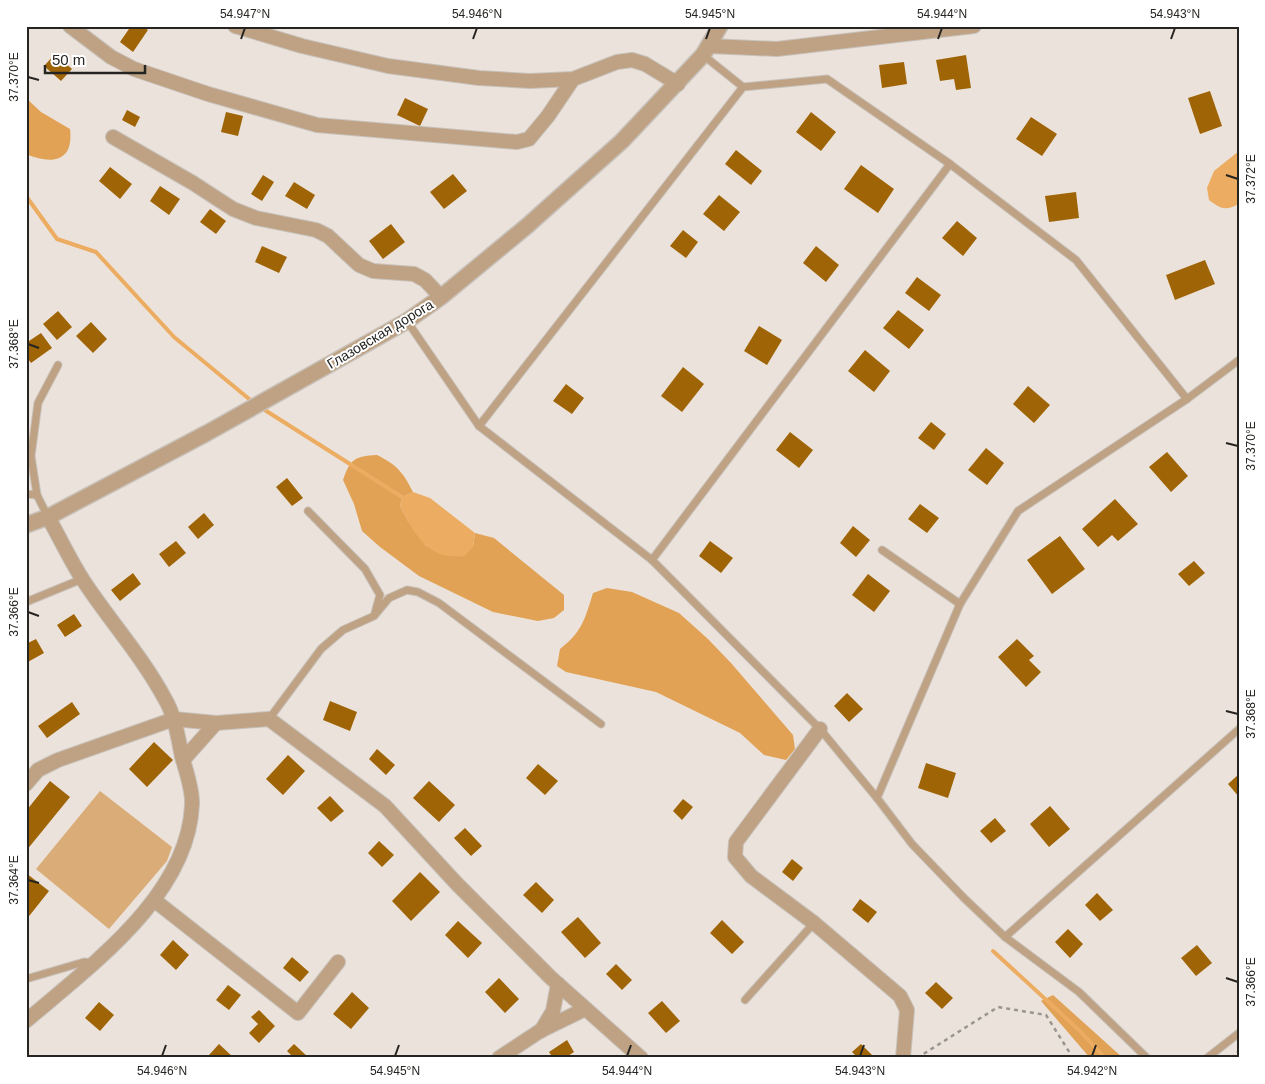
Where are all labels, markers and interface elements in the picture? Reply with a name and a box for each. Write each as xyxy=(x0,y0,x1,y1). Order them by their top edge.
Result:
text: 54.947°N xyxy=(220,7,270,21)
text: 54.946°N xyxy=(452,7,502,21)
text: 54.945°N xyxy=(685,7,735,21)
text: 54.944°N xyxy=(917,7,967,21)
text: 54.943°N xyxy=(1150,7,1200,21)
scale bar xyxy=(45,42,145,74)
text: 50 m xyxy=(52,51,85,68)
text: 37.370°E xyxy=(7,52,21,102)
text: 37.372°E xyxy=(1244,154,1258,204)
street label: Глазовская дорога xyxy=(324,296,436,372)
text: 37.368°E xyxy=(7,319,21,369)
text: 37.370°E xyxy=(1244,421,1258,471)
text: 37.366°E xyxy=(7,587,21,637)
text: 37.368°E xyxy=(1244,689,1258,739)
text: 37.364°E xyxy=(7,855,21,905)
text: 37.366°E xyxy=(1244,957,1258,1007)
text: 54.946°N xyxy=(137,1064,187,1078)
text: 54.945°N xyxy=(370,1064,420,1078)
text: 54.944°N xyxy=(602,1064,652,1078)
text: 54.943°N xyxy=(835,1064,885,1078)
text: 54.942°N xyxy=(1067,1064,1117,1078)

